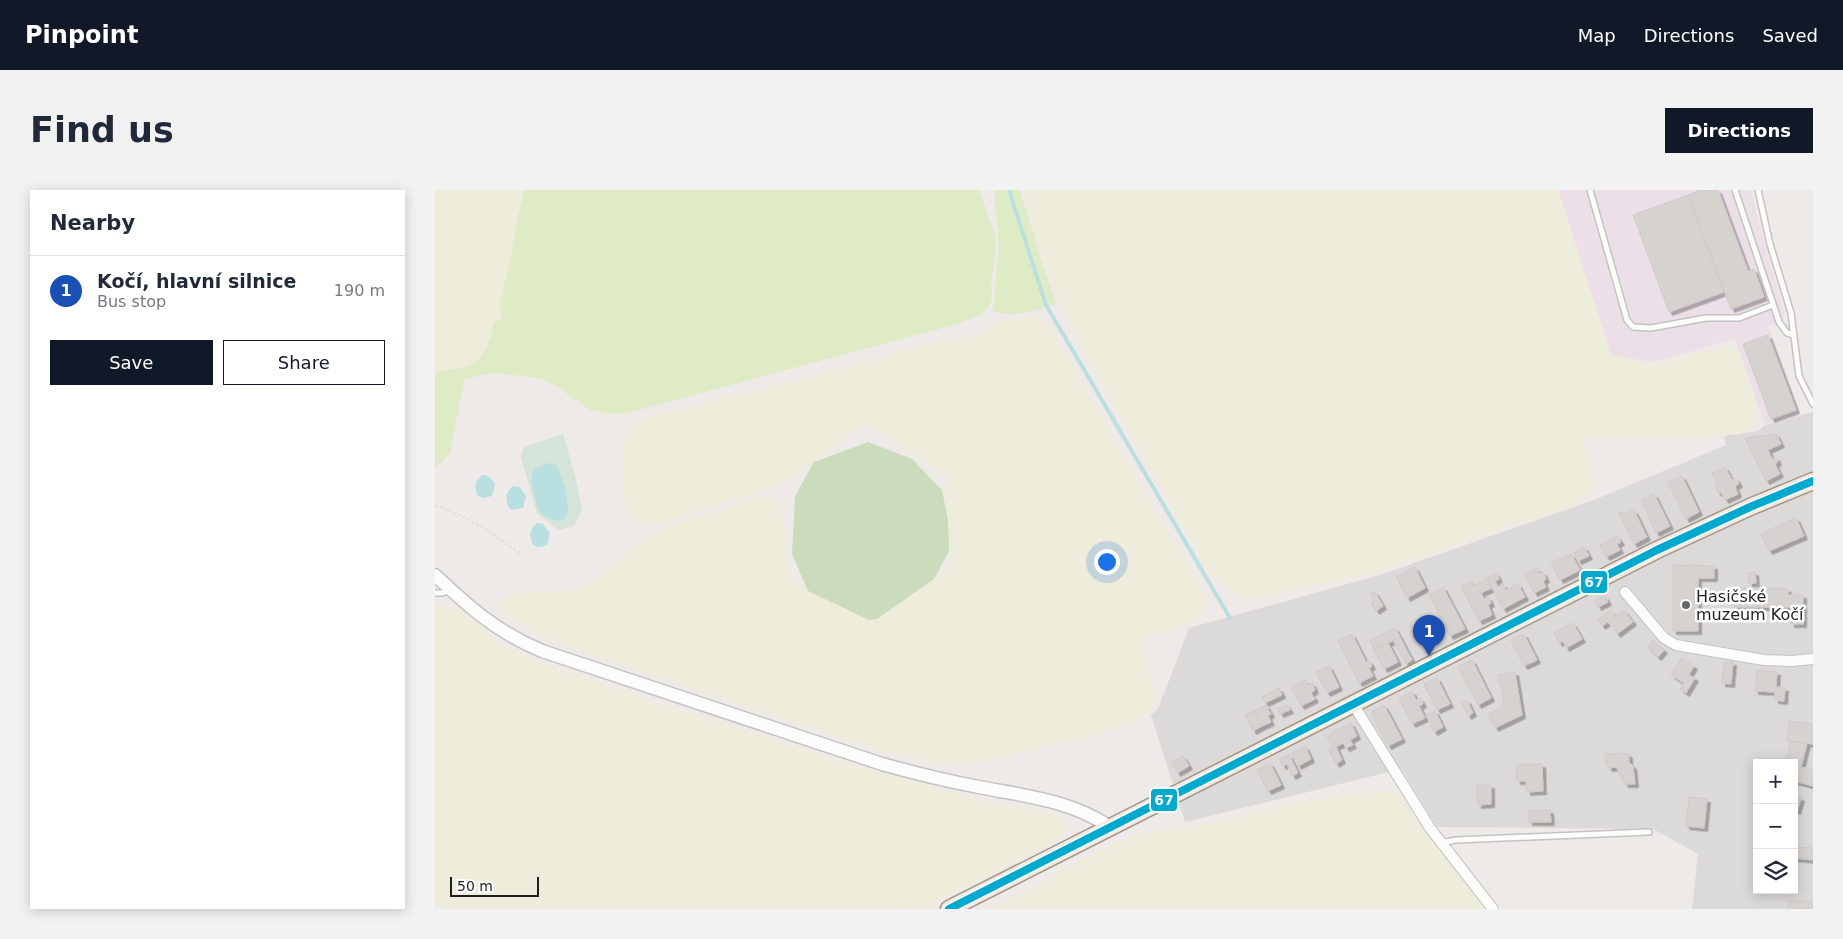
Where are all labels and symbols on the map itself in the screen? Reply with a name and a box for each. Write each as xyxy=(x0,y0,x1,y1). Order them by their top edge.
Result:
your location xyxy=(1094,549,1120,575)
line badge: 67 xyxy=(1580,570,1608,594)
text: 67 xyxy=(1584,574,1604,590)
place label: Hasičské muzeum Kočí xyxy=(1696,587,1804,624)
marker: Hasičské muzeum Kočí xyxy=(1680,599,1692,611)
pin: 1 xyxy=(1413,615,1445,656)
line badge: 67 xyxy=(1150,788,1178,812)
text: 67 xyxy=(1154,792,1174,808)
scale bar xyxy=(450,874,539,897)

